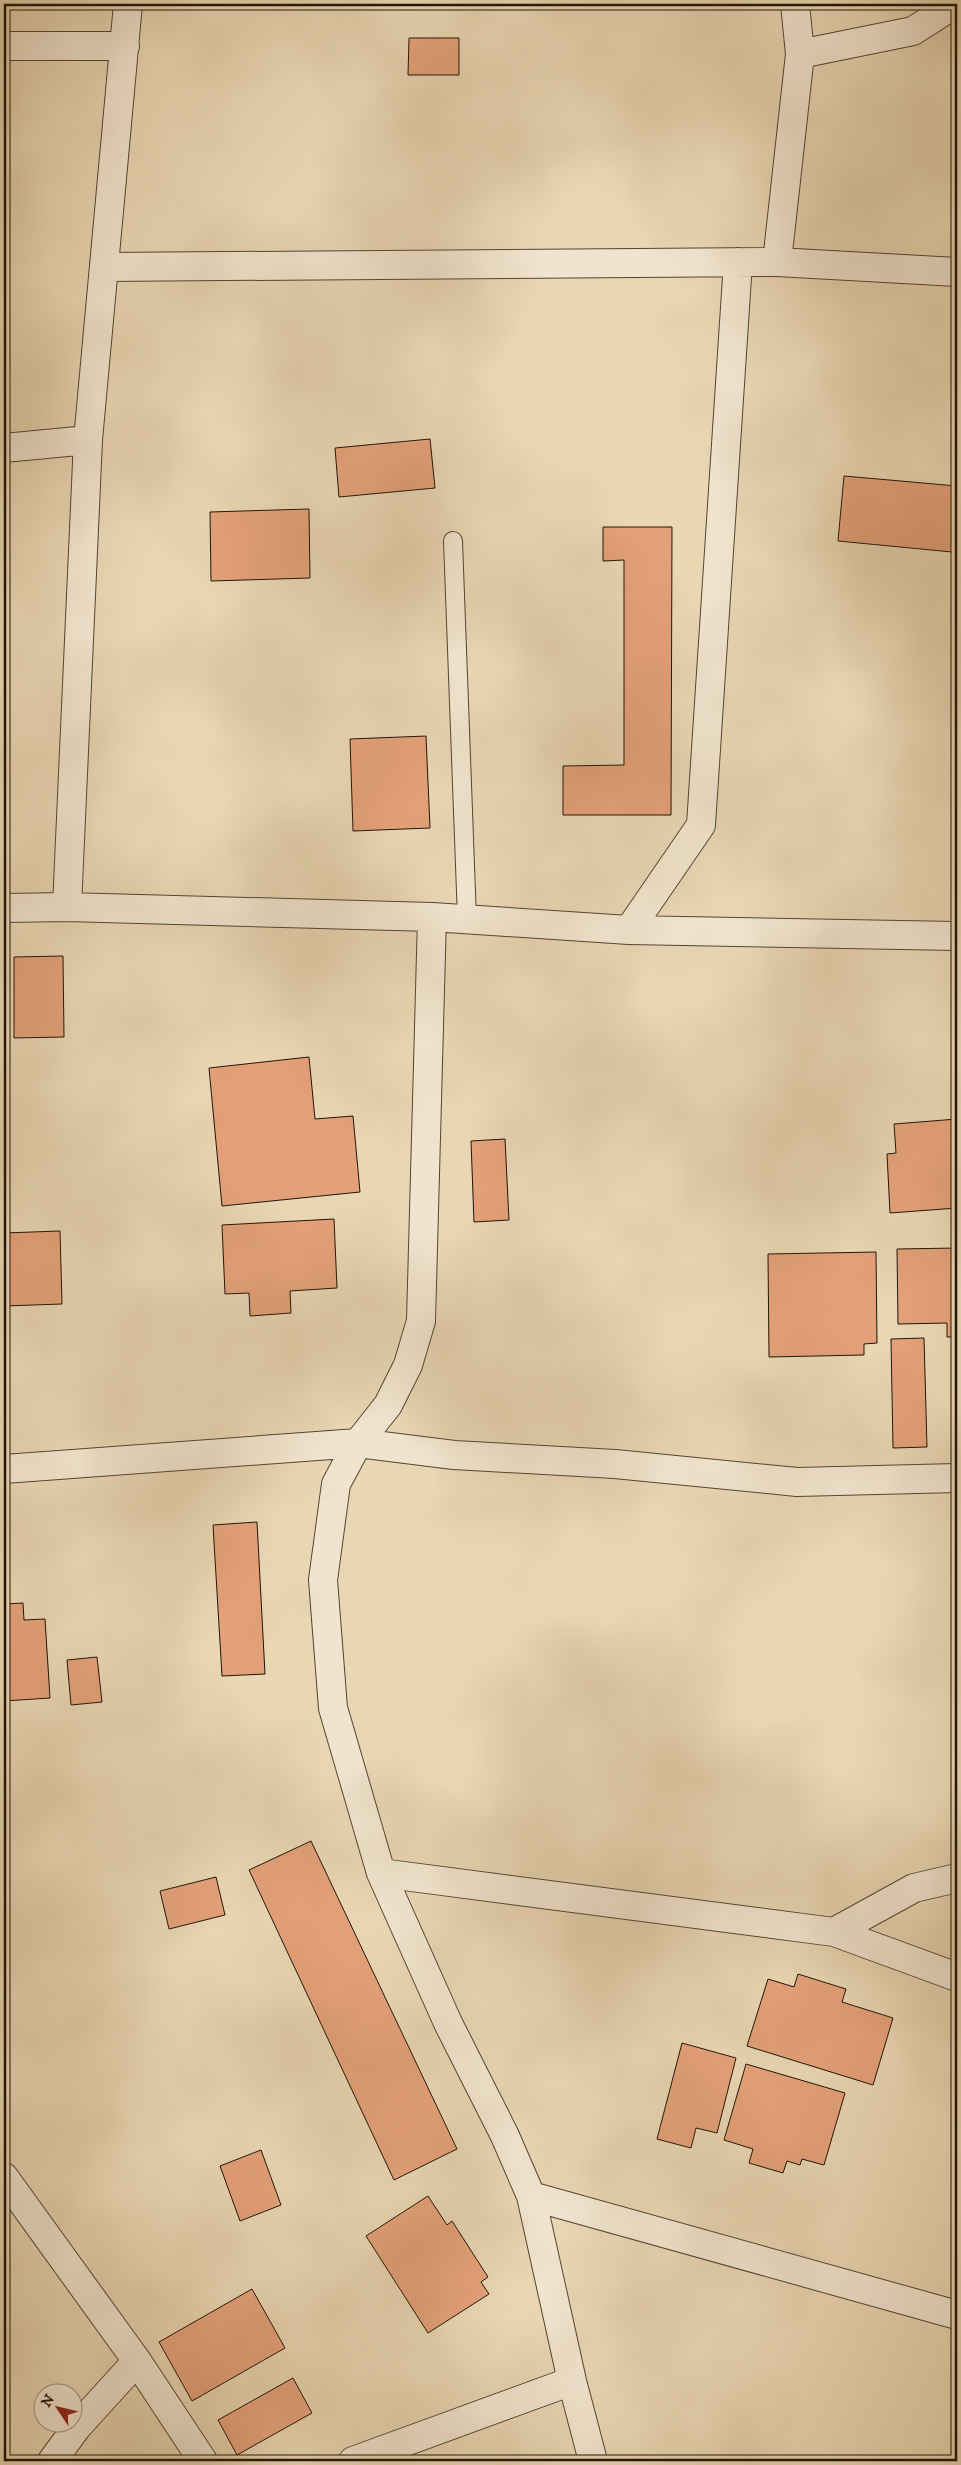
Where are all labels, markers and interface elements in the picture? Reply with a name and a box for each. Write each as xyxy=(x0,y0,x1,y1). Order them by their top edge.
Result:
north arrow xyxy=(32,2382,82,2432)
text: N xyxy=(37,2391,59,2411)

